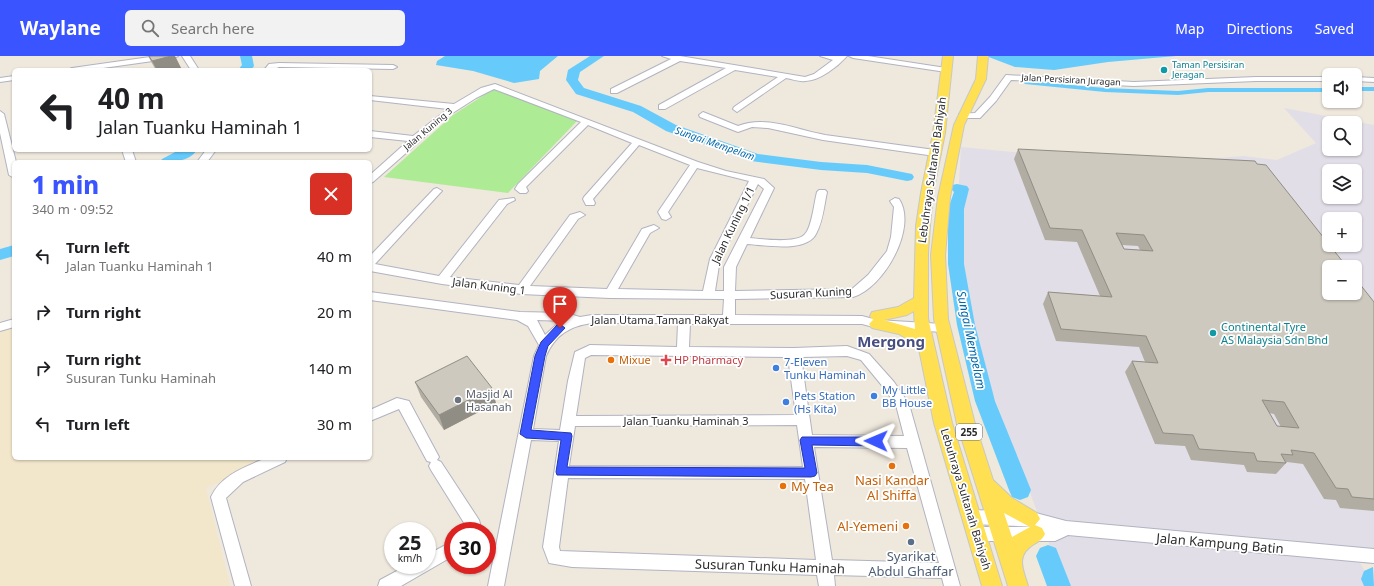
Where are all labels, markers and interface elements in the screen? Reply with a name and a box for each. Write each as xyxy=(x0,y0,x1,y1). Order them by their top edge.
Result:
search box xyxy=(125,10,405,46)
text: Waylane xyxy=(20,15,101,41)
icon: search xyxy=(139,17,161,39)
text: Search here xyxy=(171,18,254,38)
text: Map xyxy=(1175,19,1204,38)
text: Directions xyxy=(1226,19,1293,38)
text: Saved xyxy=(1315,19,1354,38)
place label: Taman Persisiran Jeragan xyxy=(1171,58,1244,81)
marker: Taman Persisiran Jeragan xyxy=(1159,65,1169,75)
map controls xyxy=(1322,68,1362,300)
button: sound xyxy=(1322,68,1362,108)
street label: Jalan Persisiran Juragan xyxy=(1020,70,1121,89)
text: 40 m xyxy=(98,79,165,117)
icon: left xyxy=(32,84,84,136)
street label: Lebuhraya Sultanah Bahiyah xyxy=(914,96,949,244)
street label: Jalan Kuning 3 xyxy=(400,104,455,154)
text: Jalan Tuanku Haminah 1 xyxy=(98,115,303,139)
button: search xyxy=(1322,116,1362,156)
water label: Sungai Mempelam xyxy=(673,123,757,163)
button: layers xyxy=(1322,164,1362,204)
text: 1 min xyxy=(32,168,99,201)
button: close xyxy=(310,173,352,215)
street label: Jalan Kuning 1/1 xyxy=(707,184,758,267)
text: 340 m · 09:52 xyxy=(32,200,113,218)
button: + xyxy=(1322,212,1362,252)
text: Turn left xyxy=(66,237,130,257)
icon: left xyxy=(32,245,54,267)
text: 40 m xyxy=(317,246,352,266)
text: Jalan Tuanku Haminah 1 xyxy=(66,257,214,275)
button: − xyxy=(1322,260,1362,300)
street label: Jalan Kuning 1 xyxy=(451,273,527,297)
street label: Susuran Kuning xyxy=(770,283,852,302)
pin xyxy=(543,287,577,328)
water label: Sungai Mempelam xyxy=(953,289,990,391)
icon: arrive xyxy=(549,293,571,315)
icon: right xyxy=(32,301,54,323)
text: Turn right xyxy=(66,302,141,322)
text: 20 m xyxy=(317,302,352,322)
street label: Jalan Utama Taman Rakyat xyxy=(590,312,729,327)
place label: Continental Tyre AS Malaysia Sdn Bhd xyxy=(1221,319,1328,347)
marker: Continental Tyre AS Malaysia Sdn Bhd xyxy=(1208,328,1218,338)
district label: Mergong xyxy=(857,331,925,351)
text: Turn right xyxy=(66,349,141,369)
place label: Mixue xyxy=(619,352,651,367)
place label: HP Pharmacy xyxy=(674,352,744,367)
place label: 7-Eleven Tunku Haminah xyxy=(784,354,866,382)
marker: Mixue xyxy=(606,355,616,365)
marker: HP Pharmacy xyxy=(661,355,671,365)
icon: right xyxy=(32,357,54,379)
text: 140 m xyxy=(308,358,352,378)
marker: 7-Eleven Tunku Haminah xyxy=(771,363,781,373)
text: Susuran Tunku Haminah xyxy=(66,369,216,387)
place label: My Little BB House xyxy=(882,382,932,410)
place label: Masjid Al Hasanah xyxy=(466,386,513,414)
place label: Pets Station (Hs Kita) xyxy=(794,388,855,416)
marker: My Little BB House xyxy=(869,391,879,401)
marker: Masjid Al Hasanah xyxy=(453,395,463,405)
marker: Pets Station (Hs Kita) xyxy=(781,397,791,407)
icon: left xyxy=(32,413,54,435)
street label: Jalan Tuanku Haminah 3 xyxy=(622,413,749,428)
text: Turn left xyxy=(66,414,130,434)
text: 30 m xyxy=(317,414,352,434)
position arrow xyxy=(855,420,897,462)
road number: 255 xyxy=(956,424,982,440)
street label: Lebuhraya Sultanah Bahiyah xyxy=(938,426,995,572)
marker: Nasi Kandar Al Shiffa xyxy=(887,461,897,471)
place label: Nasi Kandar Al Shiffa xyxy=(855,471,930,504)
place label: My Tea xyxy=(791,477,834,495)
marker: My Tea xyxy=(778,481,788,491)
place label: Al-Yemeni xyxy=(837,517,898,535)
marker: Al-Yemeni xyxy=(901,521,911,531)
speed limit sign: 30 xyxy=(444,522,496,574)
street label: Jalan Kampung Batin xyxy=(1154,528,1284,558)
text: 25 xyxy=(399,529,421,556)
marker: Syarikat Abdul Ghaffar xyxy=(906,537,916,547)
place label: Syarikat Abdul Ghaffar xyxy=(868,547,954,580)
text: km/h xyxy=(398,551,422,565)
street label: Susuran Tunku Haminah xyxy=(695,554,845,578)

